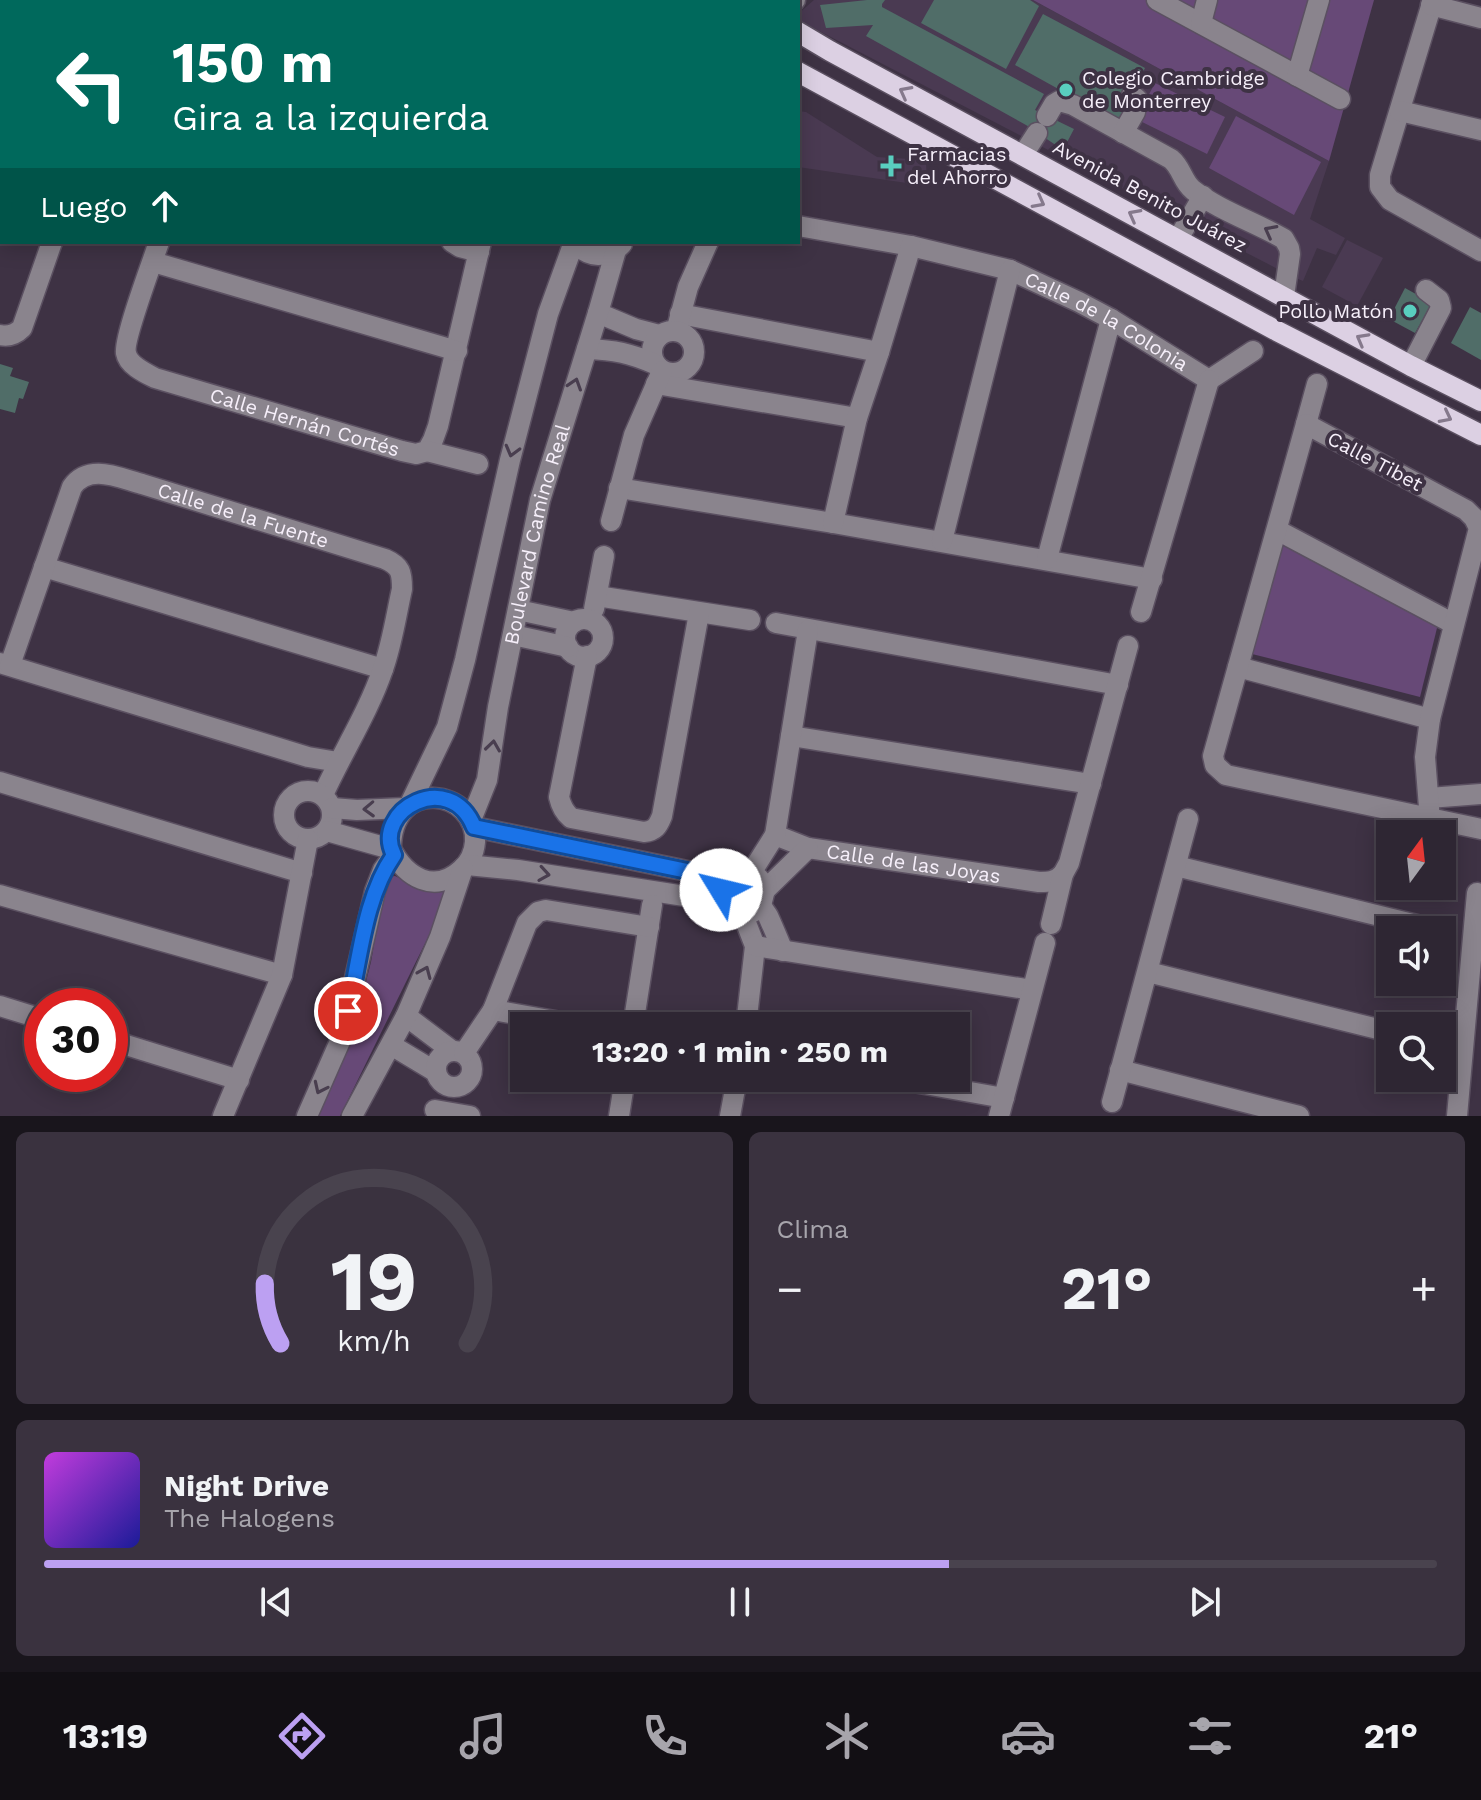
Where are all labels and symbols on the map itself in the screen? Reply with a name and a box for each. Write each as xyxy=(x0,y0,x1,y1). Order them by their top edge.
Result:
place label: Colegio Cambridge de Monterrey xyxy=(1082,66,1265,113)
marker: Colegio Cambridge de Monterrey xyxy=(1057,81,1075,99)
one-way arrow xyxy=(899,86,913,101)
street label: Avenida Benito Juárez xyxy=(1049,135,1251,257)
place label: Farmacias del Ahorro xyxy=(907,142,1008,189)
marker: Farmacias del Ahorro xyxy=(882,157,900,175)
one-way arrow xyxy=(1031,193,1045,208)
one-way arrow xyxy=(1128,209,1142,224)
one-way arrow xyxy=(1263,226,1278,241)
street label: Calle de la Colonia xyxy=(1021,267,1193,376)
place label: Pollo Matón xyxy=(1278,299,1394,323)
marker: Pollo Matón xyxy=(1401,302,1419,320)
one-way arrow xyxy=(1357,333,1371,349)
one-way arrow xyxy=(566,377,582,391)
street label: Calle Hernán Cortés xyxy=(207,383,403,462)
one-way arrow xyxy=(1438,408,1453,423)
street label: Boulevard Camino Real xyxy=(499,421,575,647)
street label: Calle Tibet xyxy=(1323,426,1427,496)
one-way arrow xyxy=(505,444,522,457)
street label: Calle de la Fuente xyxy=(155,478,332,553)
one-way arrow xyxy=(484,739,501,752)
one-way arrow xyxy=(362,801,375,818)
north arrow xyxy=(1376,820,1456,900)
street label: Calle de las Joyas xyxy=(825,839,1002,888)
position arrow xyxy=(679,848,763,932)
one-way arrow xyxy=(537,865,551,882)
one-way arrow xyxy=(416,965,432,980)
pin xyxy=(314,977,382,1045)
speed limit sign: 30 xyxy=(24,988,128,1092)
one-way arrow xyxy=(314,1079,330,1094)

